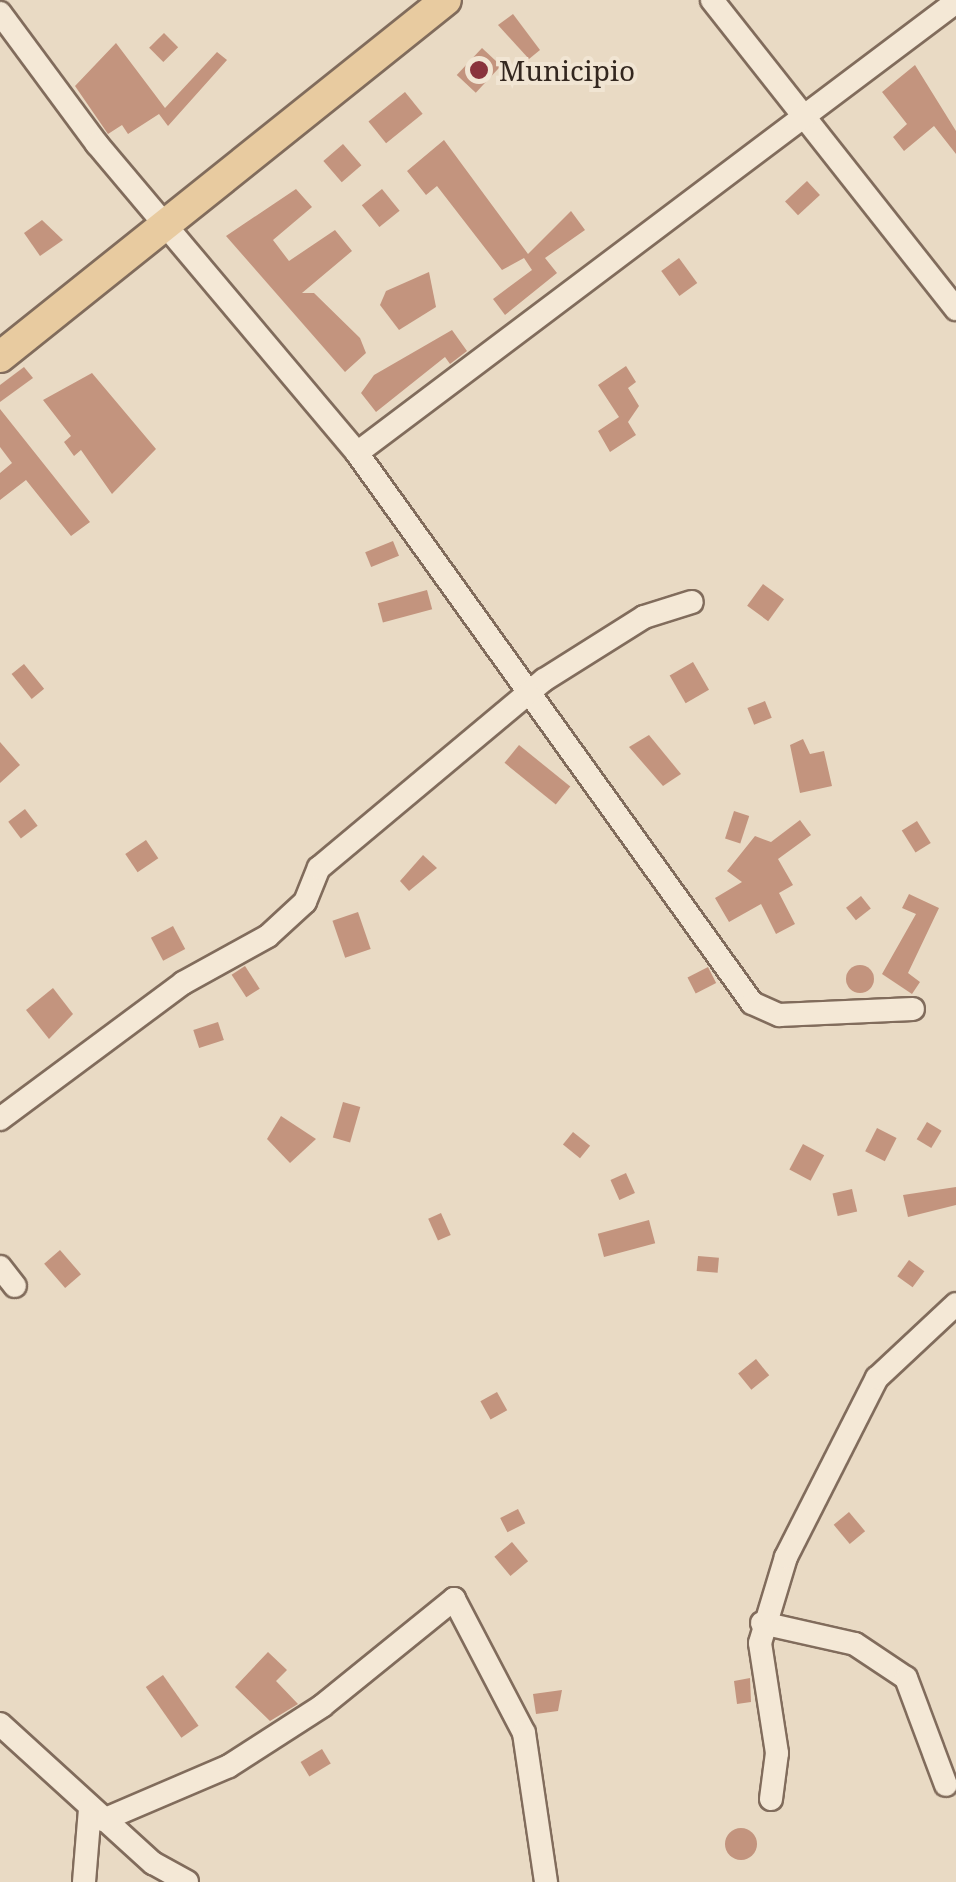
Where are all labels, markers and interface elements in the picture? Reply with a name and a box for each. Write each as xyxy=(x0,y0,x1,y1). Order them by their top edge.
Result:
place label: Municipio xyxy=(499,53,635,87)
marker: Municipio xyxy=(468,59,490,81)

